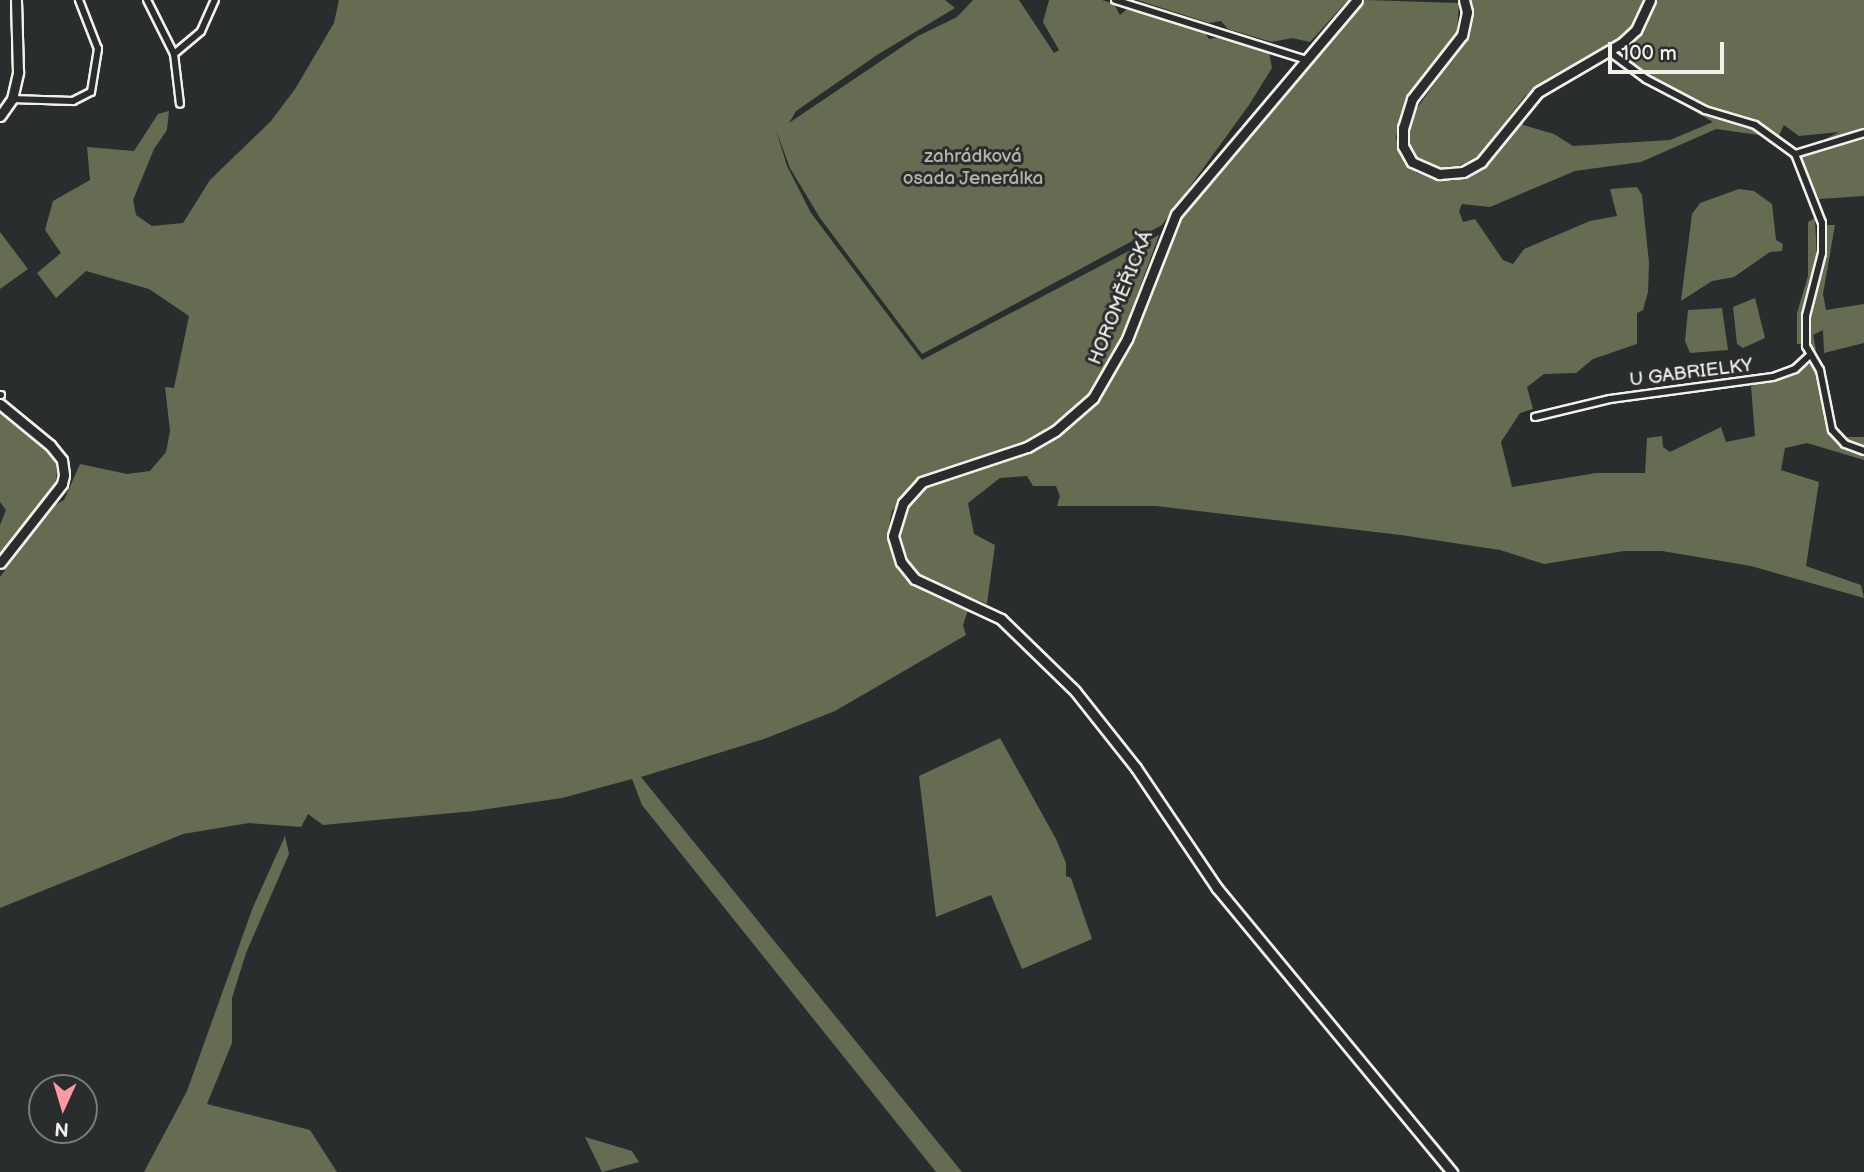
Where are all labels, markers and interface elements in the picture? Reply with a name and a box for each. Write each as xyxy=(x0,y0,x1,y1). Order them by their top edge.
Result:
scale bar xyxy=(1612,28,1728,72)
text: 100 m xyxy=(1621,41,1677,66)
park label: zahrádková osada Jenerálka xyxy=(902,146,1044,190)
street label: HOROMĚŘICKÁ xyxy=(1084,228,1158,368)
street label: U GABRIELKY xyxy=(1628,354,1754,392)
north arrow xyxy=(28,1074,98,1144)
text: N xyxy=(54,1116,70,1140)

